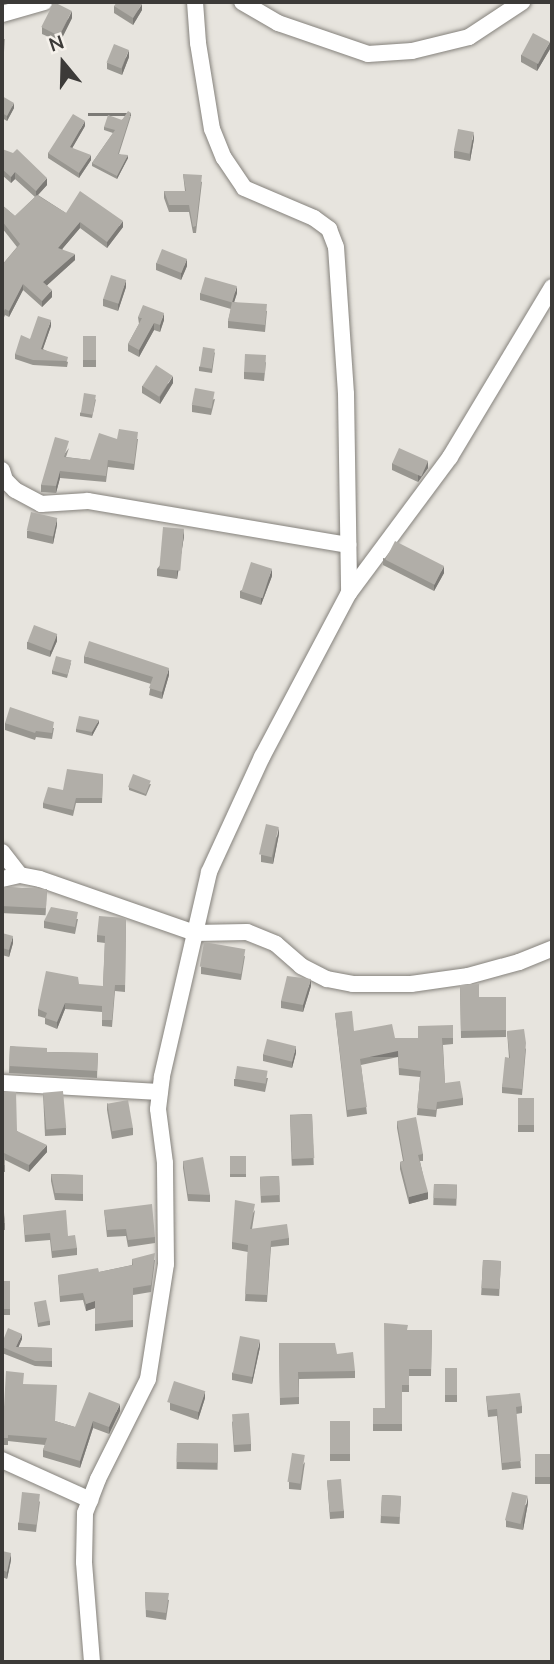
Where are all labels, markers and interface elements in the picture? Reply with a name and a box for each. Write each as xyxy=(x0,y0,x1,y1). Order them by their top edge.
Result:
north arrow xyxy=(28,28,98,98)
text: N xyxy=(45,29,67,57)

